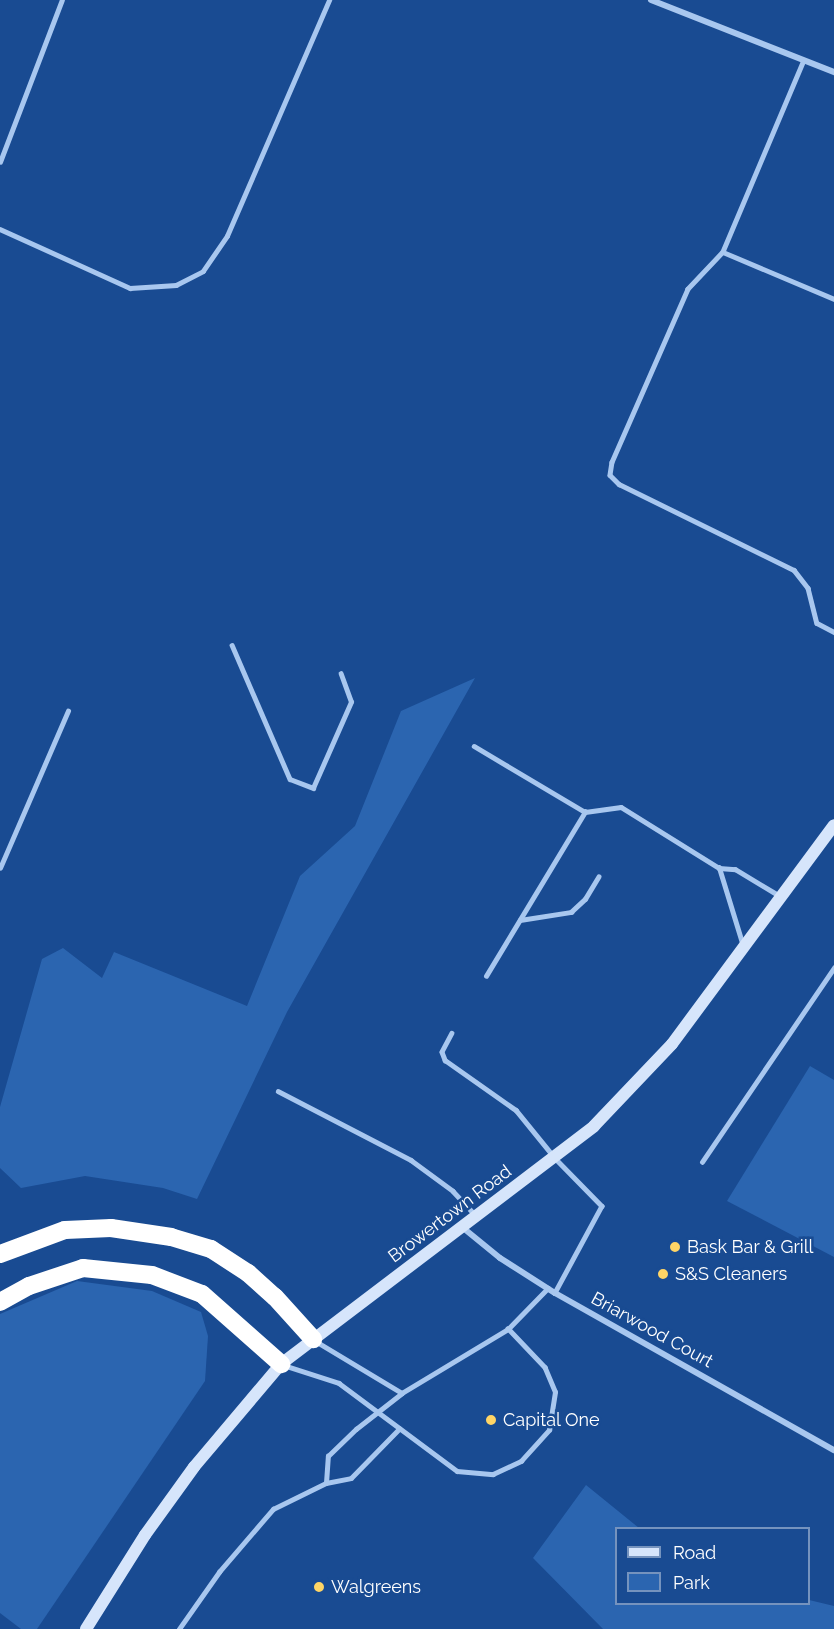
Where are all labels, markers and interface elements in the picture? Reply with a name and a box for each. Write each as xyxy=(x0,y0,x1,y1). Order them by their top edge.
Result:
street label: Browertown Road xyxy=(384,1161,516,1267)
place label: Bask Bar & Grill xyxy=(687,1236,814,1258)
marker: Bask Bar & Grill xyxy=(668,1240,682,1254)
place label: S&S Cleaners xyxy=(675,1263,787,1285)
marker: S&S Cleaners xyxy=(656,1267,670,1281)
street label: Briarwood Court xyxy=(587,1288,717,1372)
place label: Capital One xyxy=(503,1409,600,1431)
marker: Capital One xyxy=(484,1413,498,1427)
legend xyxy=(615,1527,810,1605)
text: Road xyxy=(673,1542,716,1563)
text: Park xyxy=(673,1572,710,1593)
place label: Walgreens xyxy=(331,1576,421,1598)
marker: Walgreens xyxy=(312,1580,326,1594)

